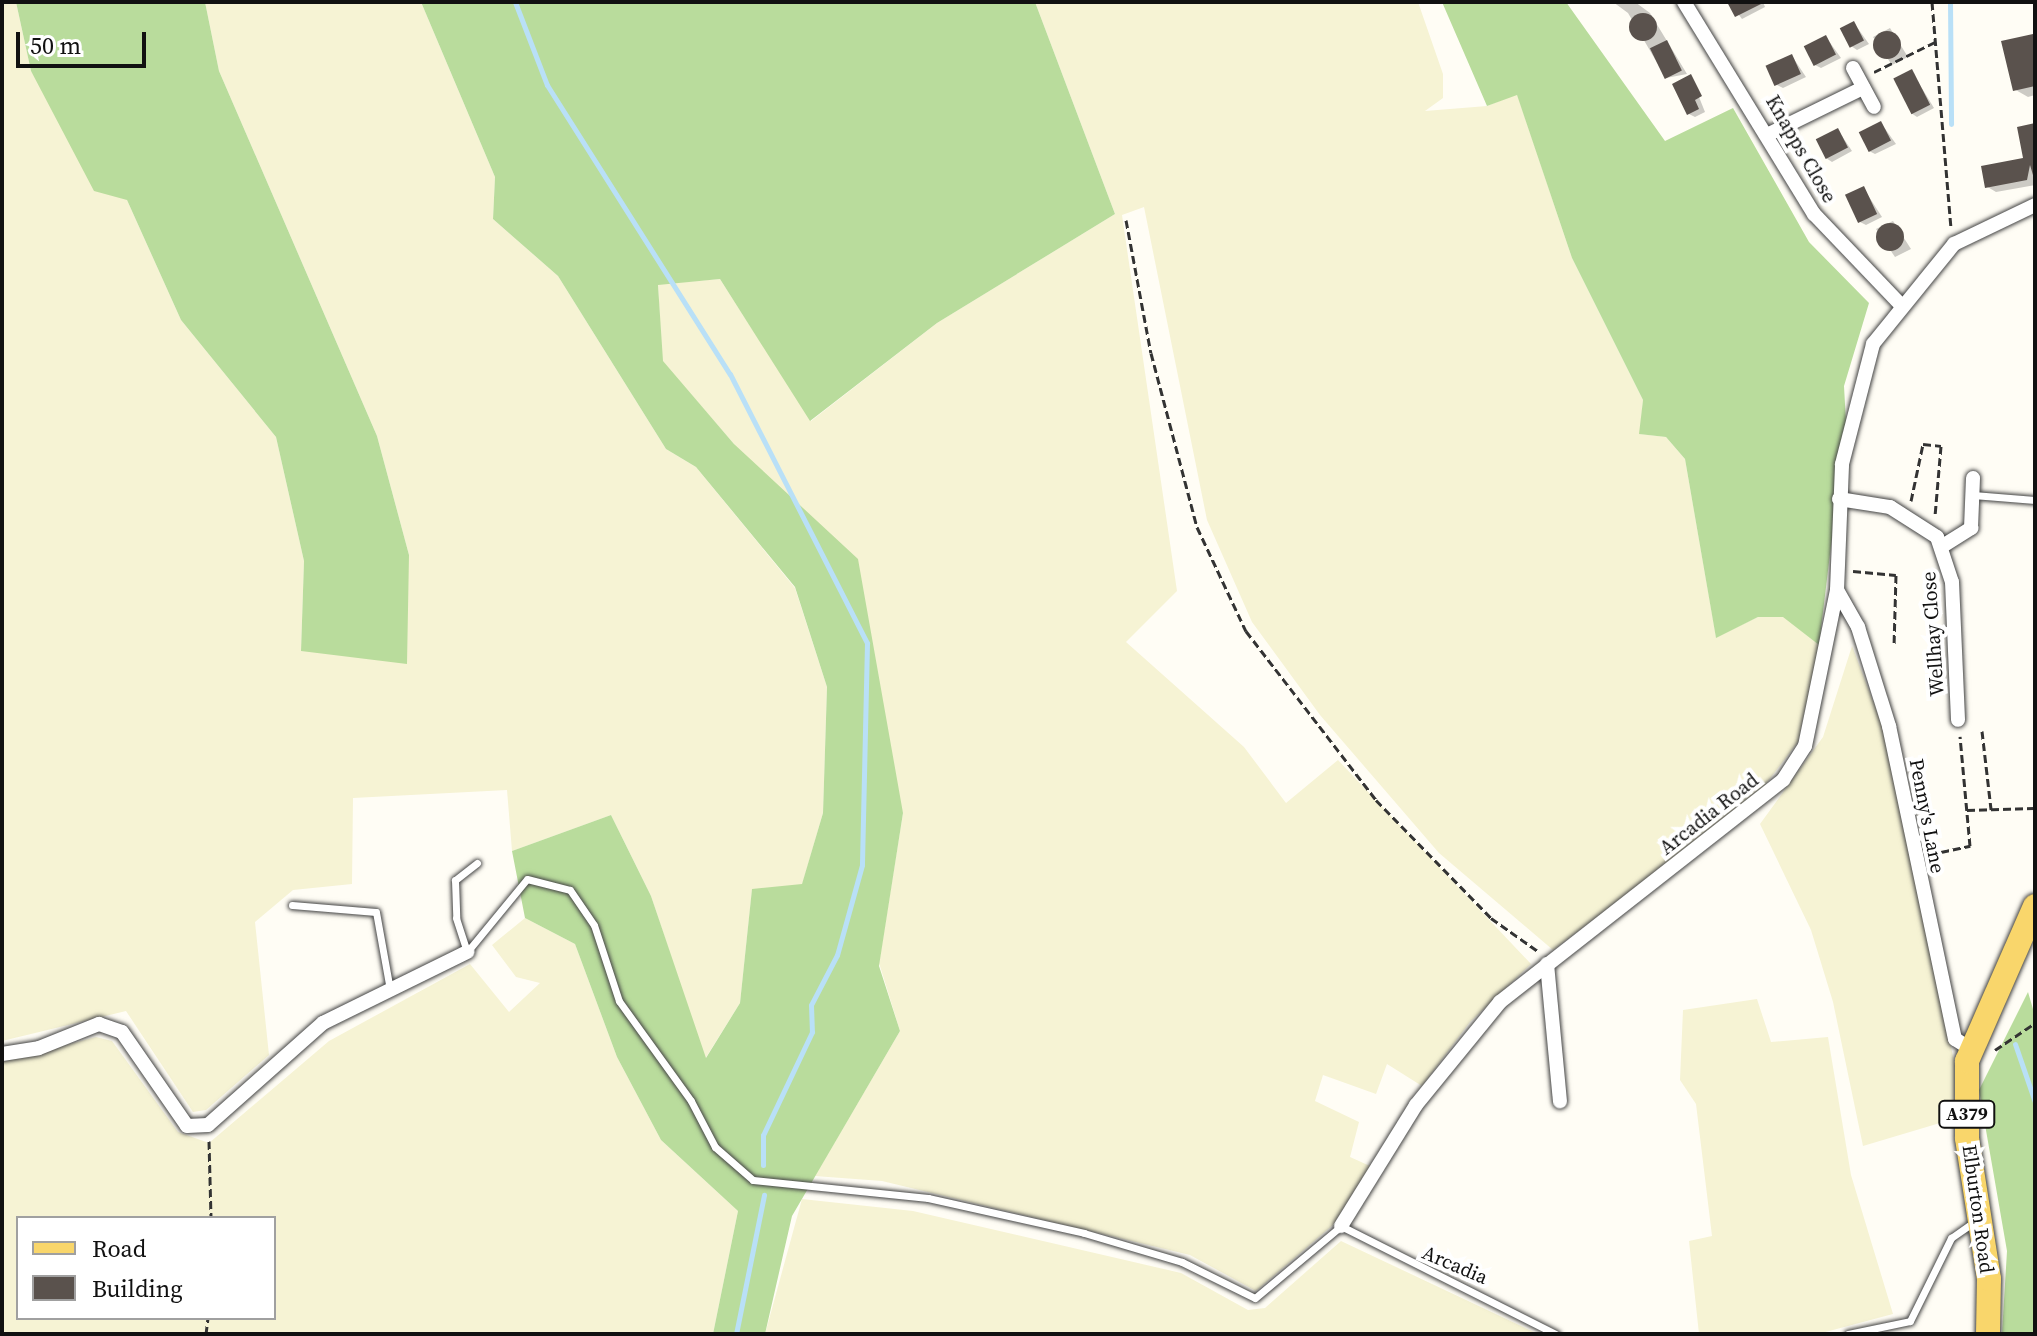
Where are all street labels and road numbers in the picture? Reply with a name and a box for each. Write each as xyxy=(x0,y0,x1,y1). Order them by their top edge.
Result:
street label: Knapps Close xyxy=(1761,91,1841,207)
street label: Wellhay Close xyxy=(1917,571,1949,697)
street label: Penny's Lane xyxy=(1904,757,1950,875)
street label: Arcadia Road xyxy=(1655,768,1763,860)
road number: A379 xyxy=(1937,1100,1997,1128)
street label: Elburton Road xyxy=(1957,1143,1999,1275)
street label: Arcadia xyxy=(1419,1240,1491,1290)

